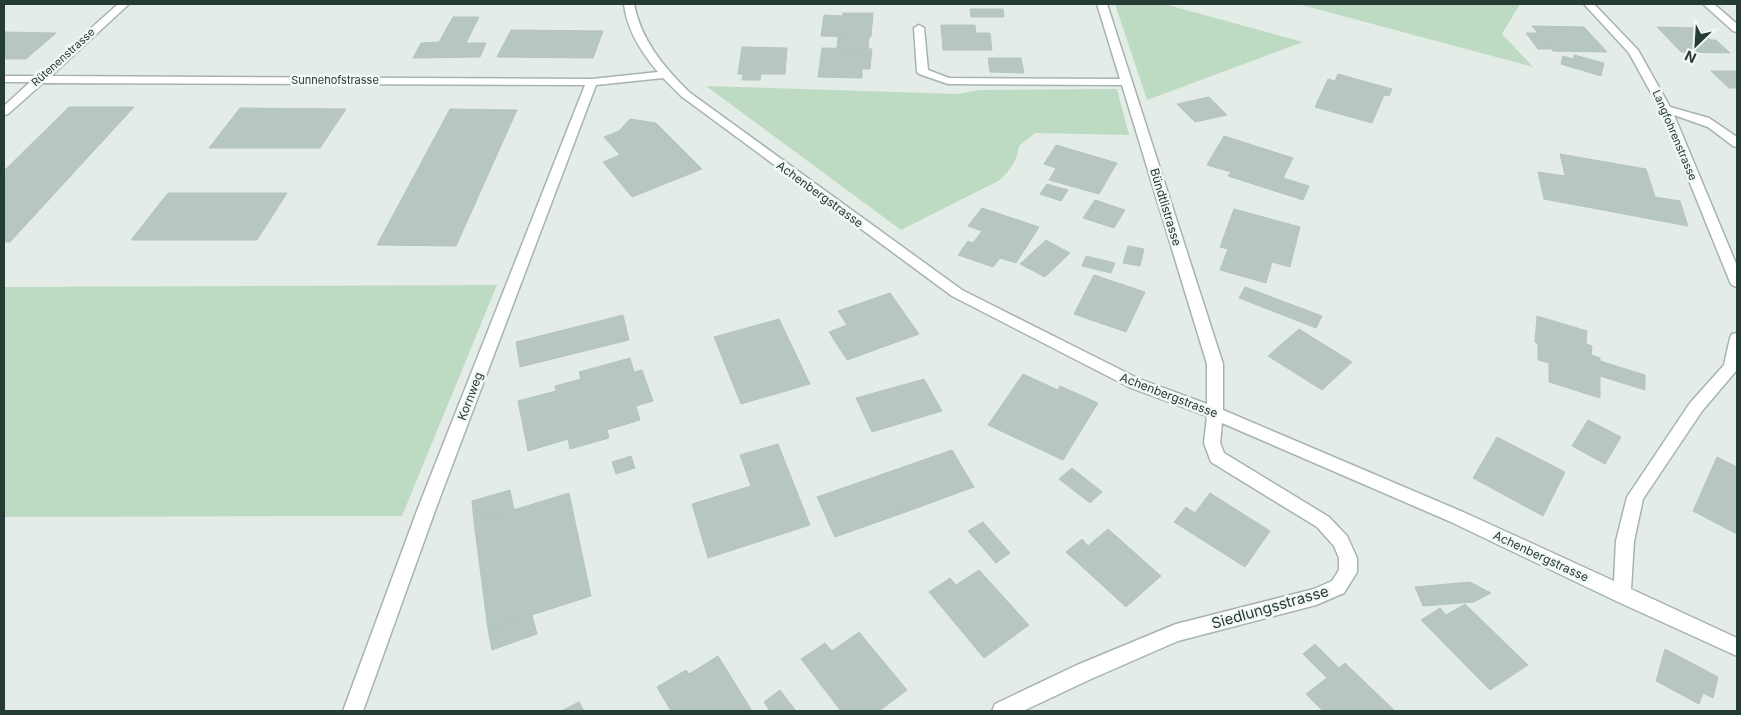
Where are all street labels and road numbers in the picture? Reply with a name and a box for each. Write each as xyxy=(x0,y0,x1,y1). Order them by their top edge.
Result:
street label: Rütenenstrasse xyxy=(28,25,98,89)
street label: Sunnehofstrasse xyxy=(291,73,379,87)
street label: Langfohrenstrasse xyxy=(1650,88,1700,182)
street label: Achenbergstrasse xyxy=(774,158,866,230)
street label: Bündtlistrasse xyxy=(1147,166,1185,248)
street label: Achenbergstrasse xyxy=(1118,369,1220,421)
street label: Kornweg xyxy=(454,370,486,422)
street label: Achenbergstrasse xyxy=(1491,527,1591,585)
street label: Siedlungsstrasse xyxy=(1209,581,1331,633)

